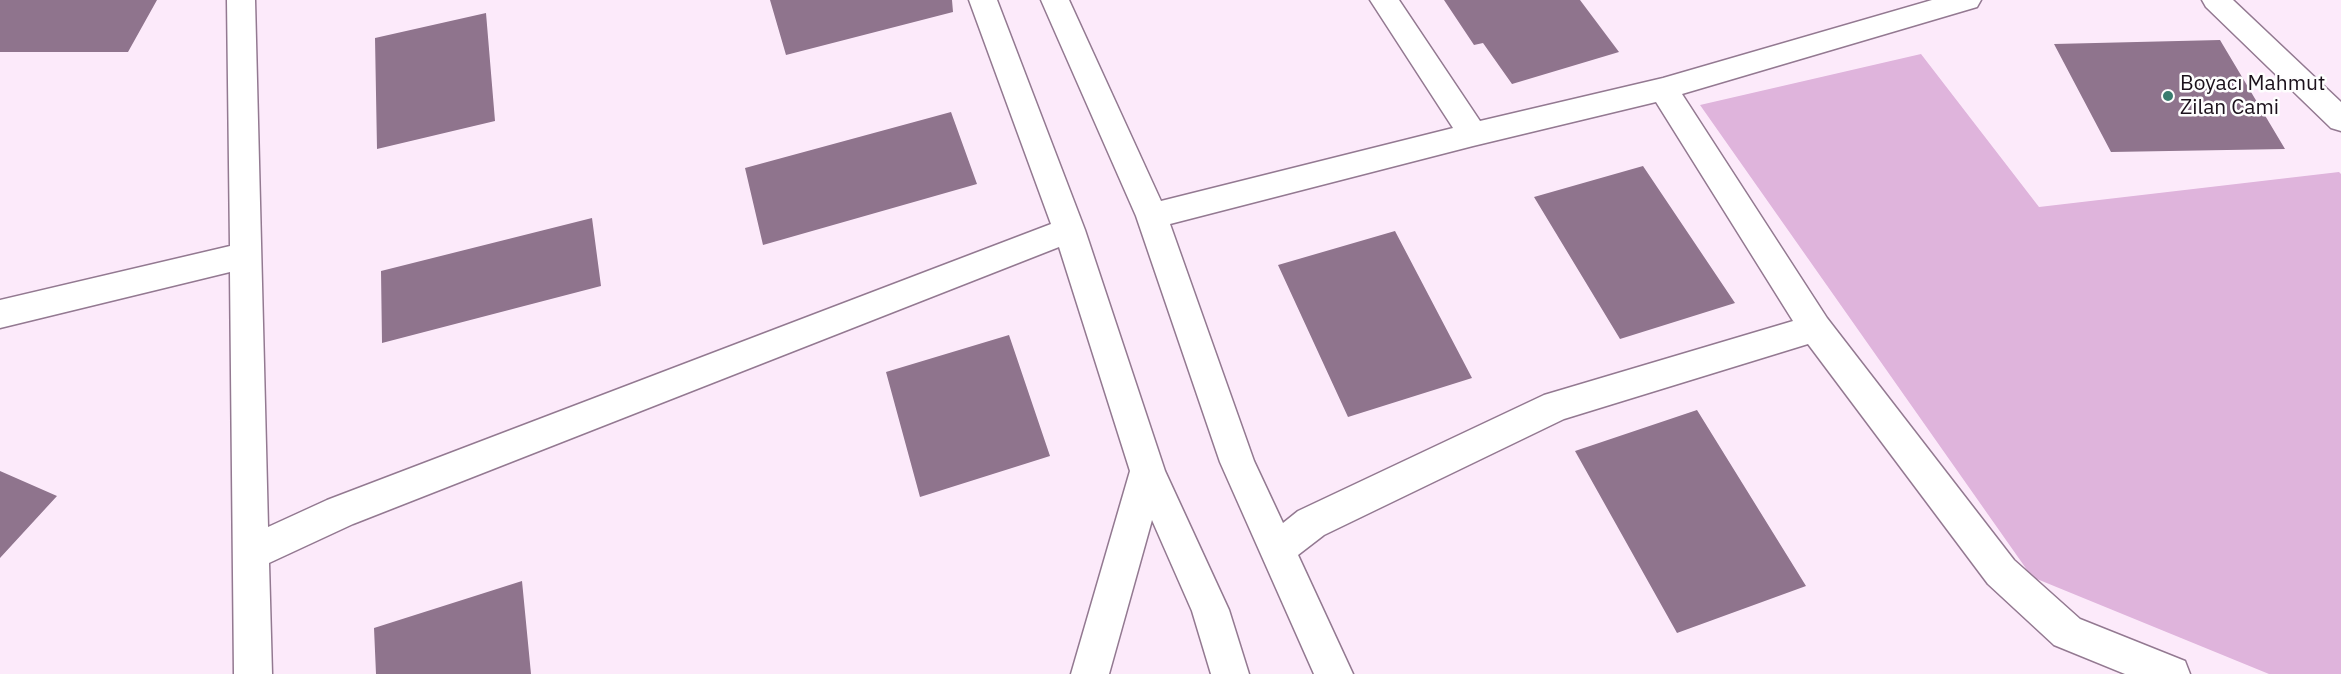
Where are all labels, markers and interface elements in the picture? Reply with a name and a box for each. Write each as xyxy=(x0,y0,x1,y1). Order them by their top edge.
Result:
place label: Boyacı Mahmut Zilan Cami xyxy=(2180,71,2325,121)
marker: Boyacı Mahmut Zilan Cami xyxy=(2161,89,2175,103)

